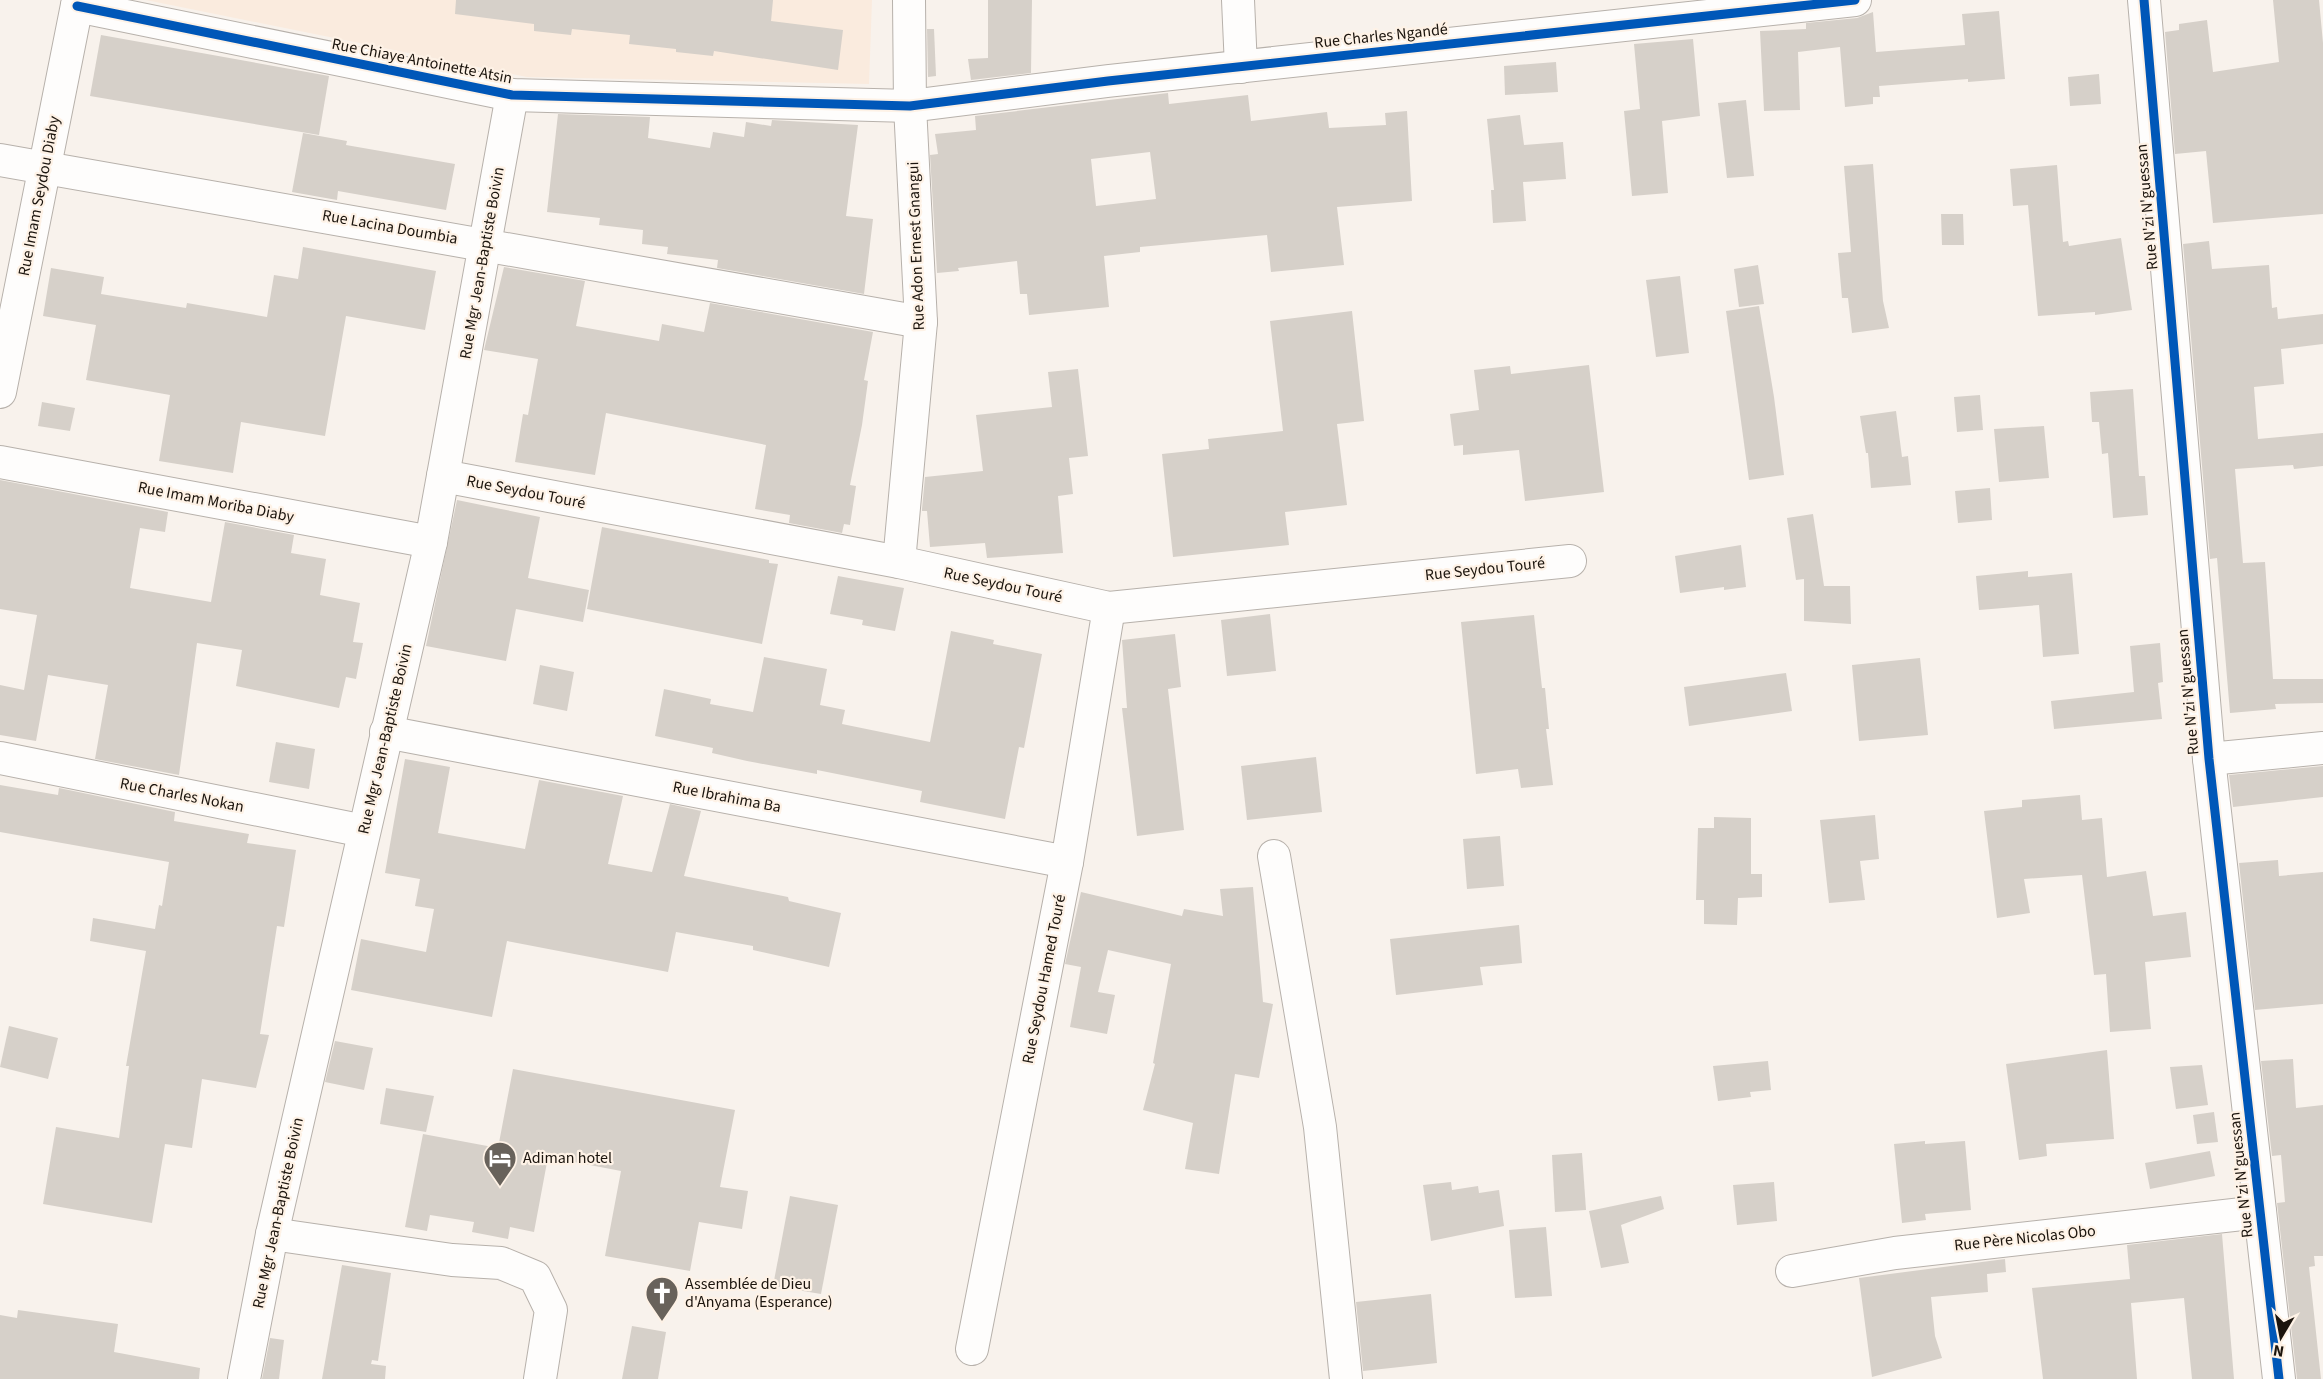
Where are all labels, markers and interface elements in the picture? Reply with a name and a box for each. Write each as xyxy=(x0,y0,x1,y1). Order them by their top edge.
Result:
street label: Rue Charles Ngandé xyxy=(1313,18,1449,54)
street label: Rue Chiaye Antoinette Atsin xyxy=(330,33,514,89)
street label: Rue Imam Seydou Diaby xyxy=(13,114,65,278)
street label: Rue N'zi N'guessan xyxy=(2131,143,2163,271)
street label: Rue Adon Ernest Gnangui xyxy=(902,161,930,331)
street label: Rue Mgr Jean-Baptiste Boivin xyxy=(454,165,510,361)
street label: Rue Lacina Doumbia xyxy=(320,204,460,250)
street label: Rue Seydou Touré xyxy=(465,470,587,514)
street label: Rue Imam Moriba Diaby xyxy=(136,476,297,528)
street label: Rue Seydou Touré xyxy=(1424,552,1546,586)
street label: Rue Seydou Touré xyxy=(942,562,1064,608)
street label: Rue N'zi N'guessan xyxy=(2172,628,2204,756)
street label: Rue Mgr Jean-Baptiste Boivin xyxy=(352,642,418,836)
street label: Rue Charles Nokan xyxy=(118,772,246,818)
street label: Rue Ibrahima Ba xyxy=(671,776,783,818)
street label: Rue Seydou Hamed Touré xyxy=(1017,892,1071,1066)
street label: Rue N'zi N'guessan xyxy=(2223,1111,2259,1239)
street label: Rue Mgr Jean-Baptiste Boivin xyxy=(247,1115,309,1311)
hotel icon: Adiman hotel xyxy=(482,1140,518,1187)
place label: Adiman hotel xyxy=(523,1147,612,1169)
street label: Rue Père Nicolas Obo xyxy=(1953,1220,2097,1256)
place label: Assemblée de Dieu d'Anyama (Esperance) xyxy=(685,1273,833,1313)
church icon: Assemblée de Dieu d'Anyama (Esperance) xyxy=(644,1275,680,1322)
north arrow xyxy=(2251,1307,2311,1367)
text: N xyxy=(2271,1339,2286,1363)

